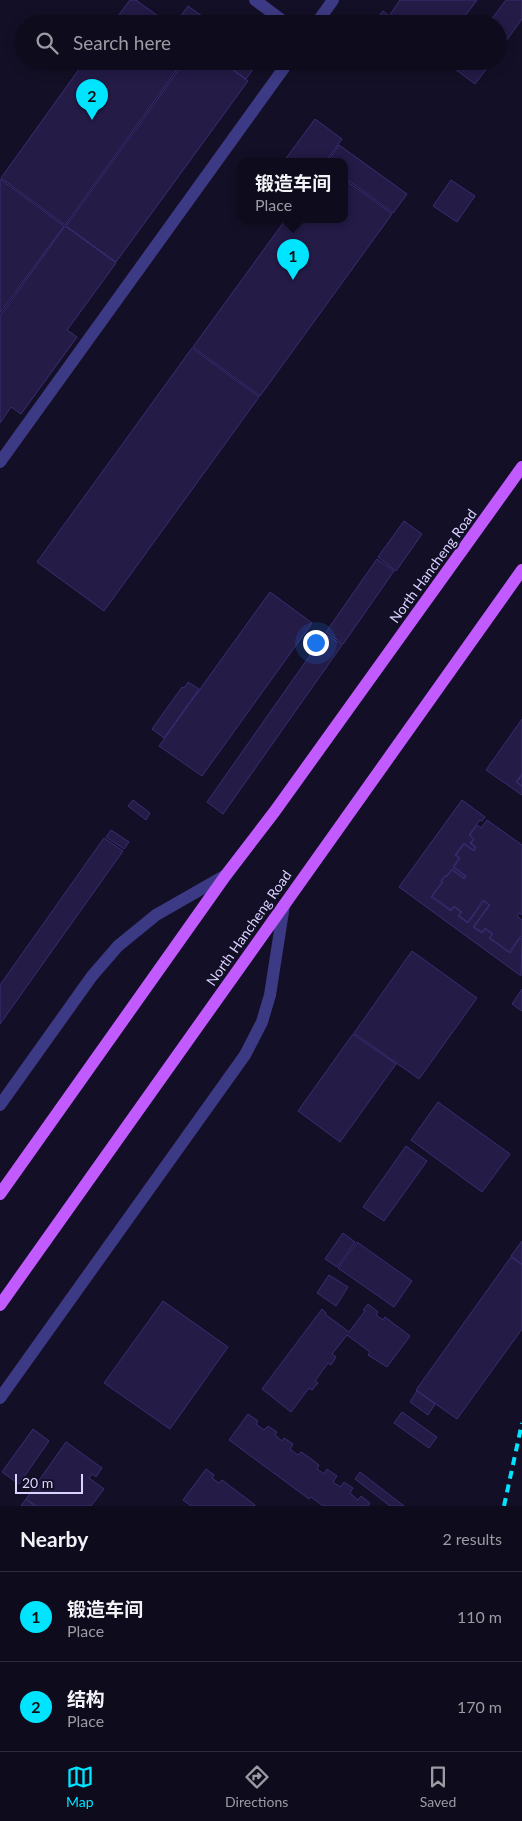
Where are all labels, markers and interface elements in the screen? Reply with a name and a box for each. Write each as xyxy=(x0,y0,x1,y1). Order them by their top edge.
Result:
search box xyxy=(15,15,507,70)
icon: search xyxy=(33,29,61,57)
text: Search here xyxy=(73,31,171,54)
pin: 2 xyxy=(76,79,108,120)
popup xyxy=(238,158,348,223)
text: 锻造车间 xyxy=(255,171,331,194)
text: Place xyxy=(255,195,292,214)
pin: 1 xyxy=(277,239,309,280)
street label: North Hancheng Road xyxy=(386,505,480,626)
your location xyxy=(303,630,329,656)
street label: North Hancheng Road xyxy=(202,867,295,989)
scale bar xyxy=(15,1471,82,1494)
text: 20 m xyxy=(22,1474,53,1491)
text: Nearby xyxy=(20,1526,88,1551)
text: 2 results xyxy=(442,1529,502,1548)
text: 锻造车间 xyxy=(67,1597,143,1620)
text: 1 xyxy=(31,1607,41,1626)
text: 110 m xyxy=(457,1607,502,1626)
text: Place xyxy=(67,1621,104,1640)
text: 结构 xyxy=(67,1687,105,1710)
text: 2 xyxy=(31,1697,41,1716)
text: 170 m xyxy=(457,1697,502,1716)
text: Place xyxy=(67,1711,104,1730)
tab: Map xyxy=(66,1763,94,1810)
tab: Directions xyxy=(225,1763,288,1810)
tab: Saved xyxy=(420,1763,456,1810)

